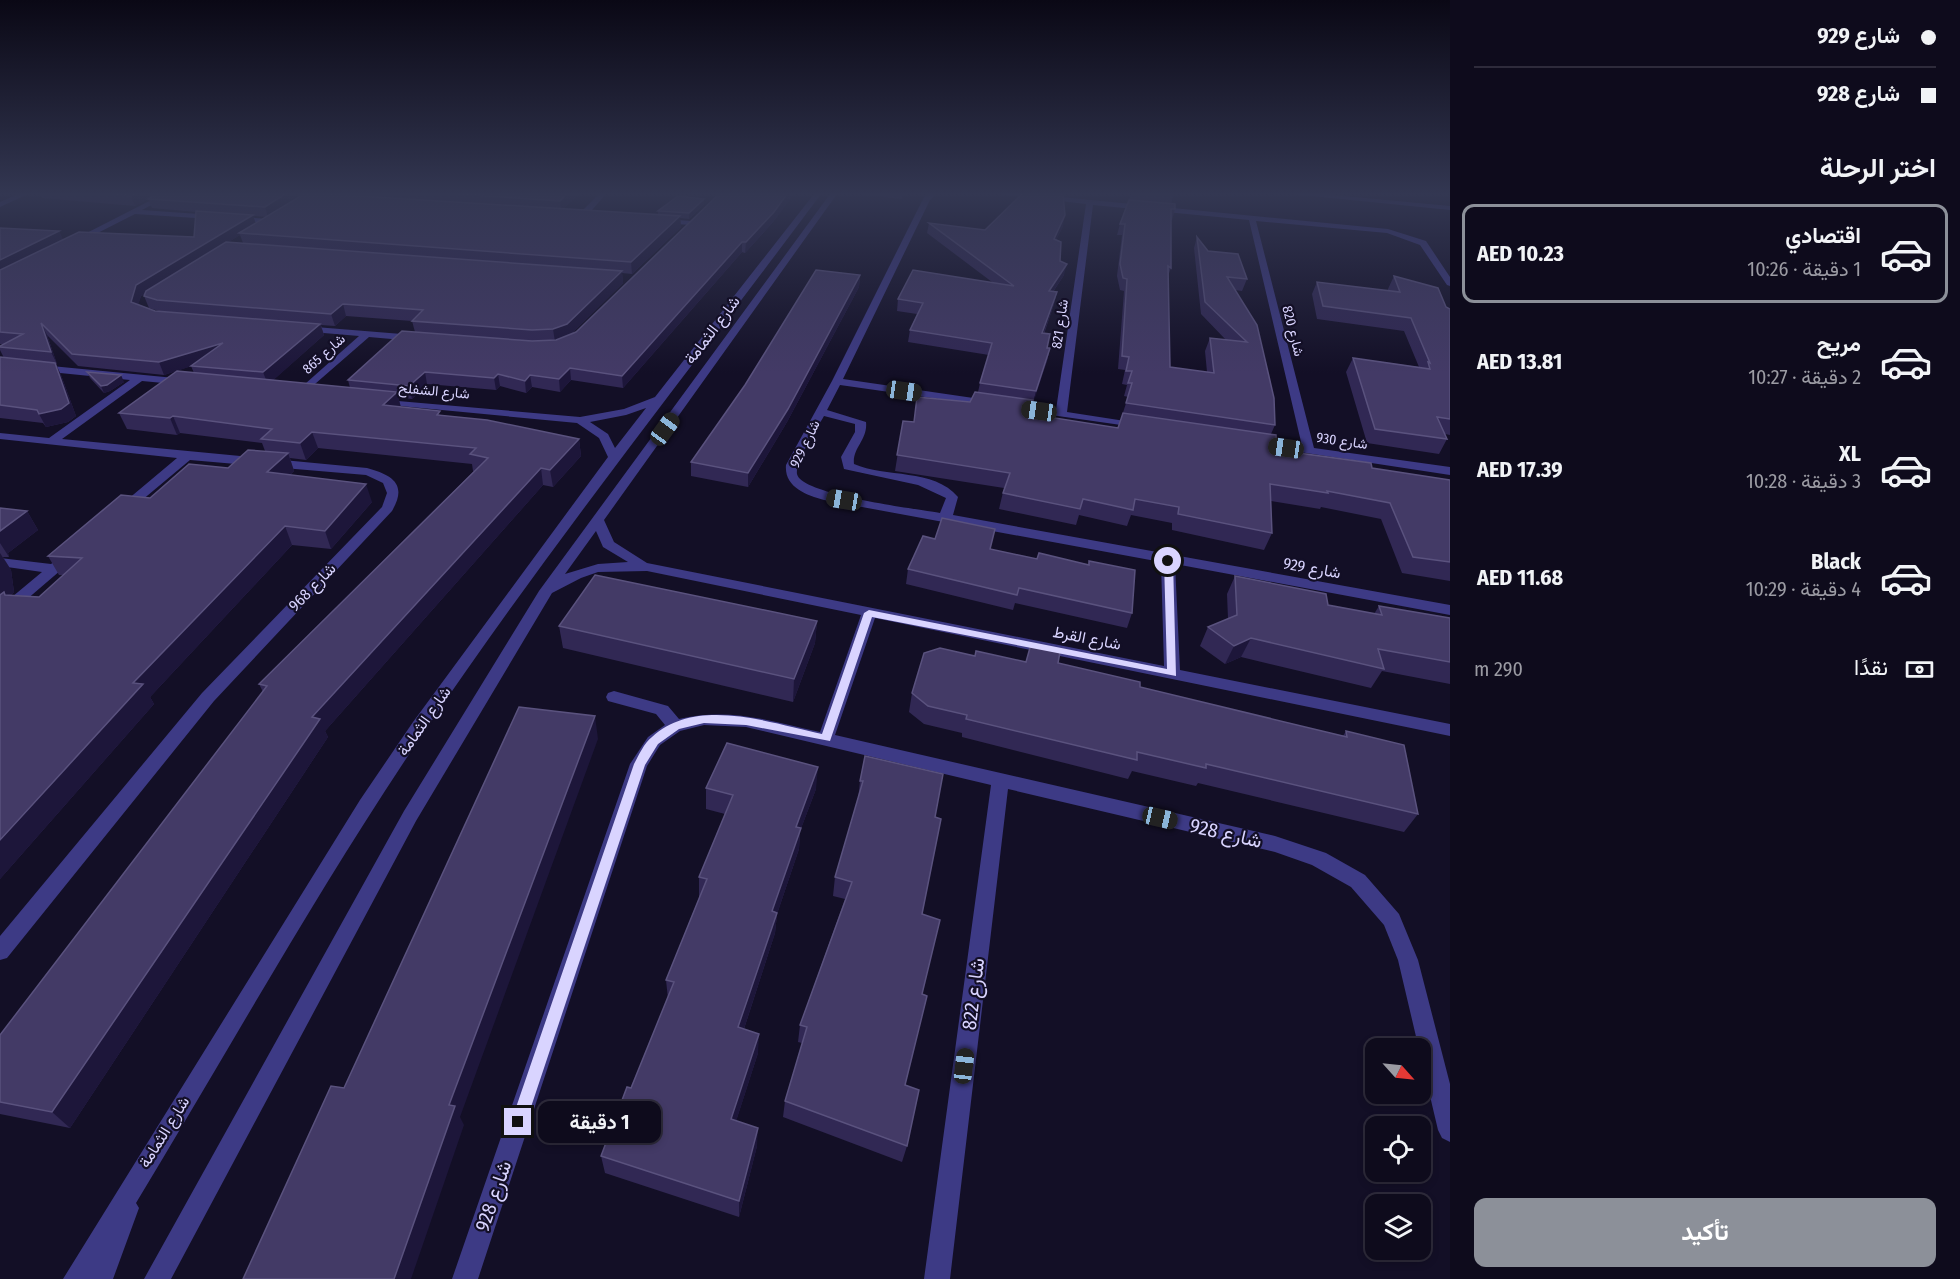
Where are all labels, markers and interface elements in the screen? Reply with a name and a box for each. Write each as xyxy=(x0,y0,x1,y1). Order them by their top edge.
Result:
text: شارع 929 xyxy=(1817,22,1900,49)
text: شارع 928 xyxy=(1817,80,1900,107)
text: اختر الرحلة xyxy=(1820,152,1936,184)
text: اقتصادي xyxy=(1785,222,1861,249)
icon: car xyxy=(1879,227,1933,281)
text: AED 10.23 xyxy=(1477,240,1564,267)
text: 1 دقيقة · 10:26 xyxy=(1747,257,1861,281)
street label: شارع الثمامة xyxy=(680,292,745,369)
street label: شارع 821 xyxy=(1048,298,1074,350)
street label: شارع 820 xyxy=(1277,304,1308,359)
street label: شارع 865 xyxy=(299,330,350,379)
text: مريح xyxy=(1817,330,1861,357)
icon: car xyxy=(1879,335,1933,389)
text: AED 13.81 xyxy=(1477,348,1562,375)
text: 2 دقيقة · 10:27 xyxy=(1748,365,1861,389)
street label: شارع الشفلح xyxy=(397,379,470,405)
car xyxy=(885,380,923,402)
car xyxy=(1020,400,1058,422)
car xyxy=(647,409,683,449)
street label: شارع 929 xyxy=(786,417,826,471)
street label: شارع 930 xyxy=(1315,429,1369,455)
car xyxy=(1267,437,1305,459)
text: XL xyxy=(1839,440,1861,467)
icon: car xyxy=(1879,443,1933,497)
text: AED 17.39 xyxy=(1477,456,1563,483)
text: 3 دقيقة · 10:28 xyxy=(1746,469,1861,493)
car xyxy=(825,488,863,512)
route start xyxy=(1154,547,1181,574)
text: Black xyxy=(1811,548,1861,575)
icon: car xyxy=(1879,551,1933,605)
street label: شارع 929 xyxy=(1281,554,1342,584)
street label: شارع 968 xyxy=(284,559,341,616)
text: AED 11.68 xyxy=(1477,564,1563,591)
text: 4 دقيقة · 10:29 xyxy=(1746,577,1861,601)
street label: شارع القرط xyxy=(1051,622,1123,656)
icon: cash xyxy=(1903,653,1936,686)
text: نقدًا xyxy=(1854,654,1888,681)
text: 290 m xyxy=(1474,657,1523,681)
street label: شارع الثمامة xyxy=(393,683,456,760)
car xyxy=(1140,805,1180,831)
street label: شارع 928 xyxy=(1187,813,1264,855)
street label: شارع 822 xyxy=(957,957,991,1032)
north arrow xyxy=(1365,1038,1431,1104)
map controls xyxy=(1365,1038,1431,1260)
car xyxy=(953,1047,975,1085)
street label: شارع الثمامة xyxy=(135,1093,195,1172)
callout: 1 دقيقة xyxy=(539,1101,662,1143)
route end xyxy=(504,1108,531,1135)
text: 1 دقيقة xyxy=(570,1110,629,1134)
button: locate xyxy=(1365,1116,1431,1182)
street label: شارع 928 xyxy=(470,1158,518,1235)
button: layers xyxy=(1365,1194,1431,1260)
button: تأكيد xyxy=(1474,1198,1936,1267)

